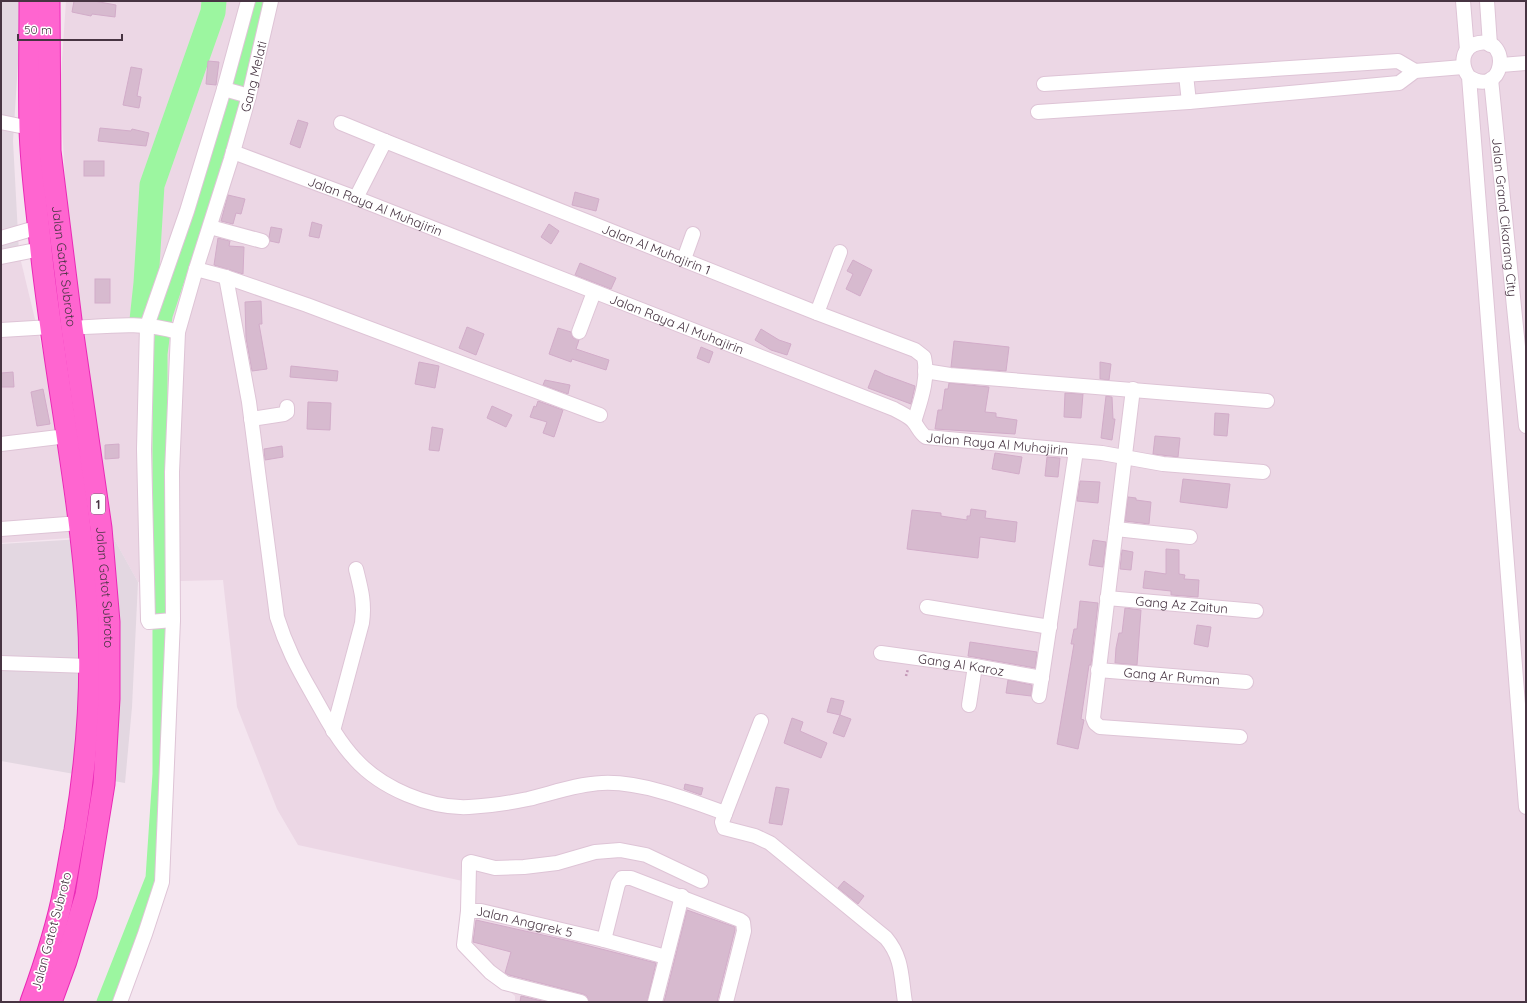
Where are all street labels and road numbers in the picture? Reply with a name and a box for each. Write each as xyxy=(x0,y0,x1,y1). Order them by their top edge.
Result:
street label: Gang Melati xyxy=(237,39,269,114)
street label: Jalan Grand Cikarang City xyxy=(1489,137,1521,297)
street label: Jalan Raya Al Muhajirin xyxy=(306,173,445,239)
street label: Jalan Gatot Subroto xyxy=(49,205,80,328)
street label: Jalan Al Muhajirin 1 xyxy=(600,220,713,278)
street label: Jalan Raya Al Muhajirin xyxy=(607,290,746,357)
street label: Jalan Raya Al Muhajirin xyxy=(925,429,1069,458)
road number: 1 xyxy=(91,494,105,514)
street label: Jalan Gatot Subroto xyxy=(93,526,117,648)
street label: Gang Az Zaitun xyxy=(1135,593,1229,617)
street label: Gang Al Karoz xyxy=(917,650,1005,679)
street label: Gang Ar Ruman xyxy=(1123,664,1221,688)
street label: Jalan Gatot Subroto xyxy=(28,870,75,992)
street label: Jalan Anggrek 5 xyxy=(476,903,574,940)

